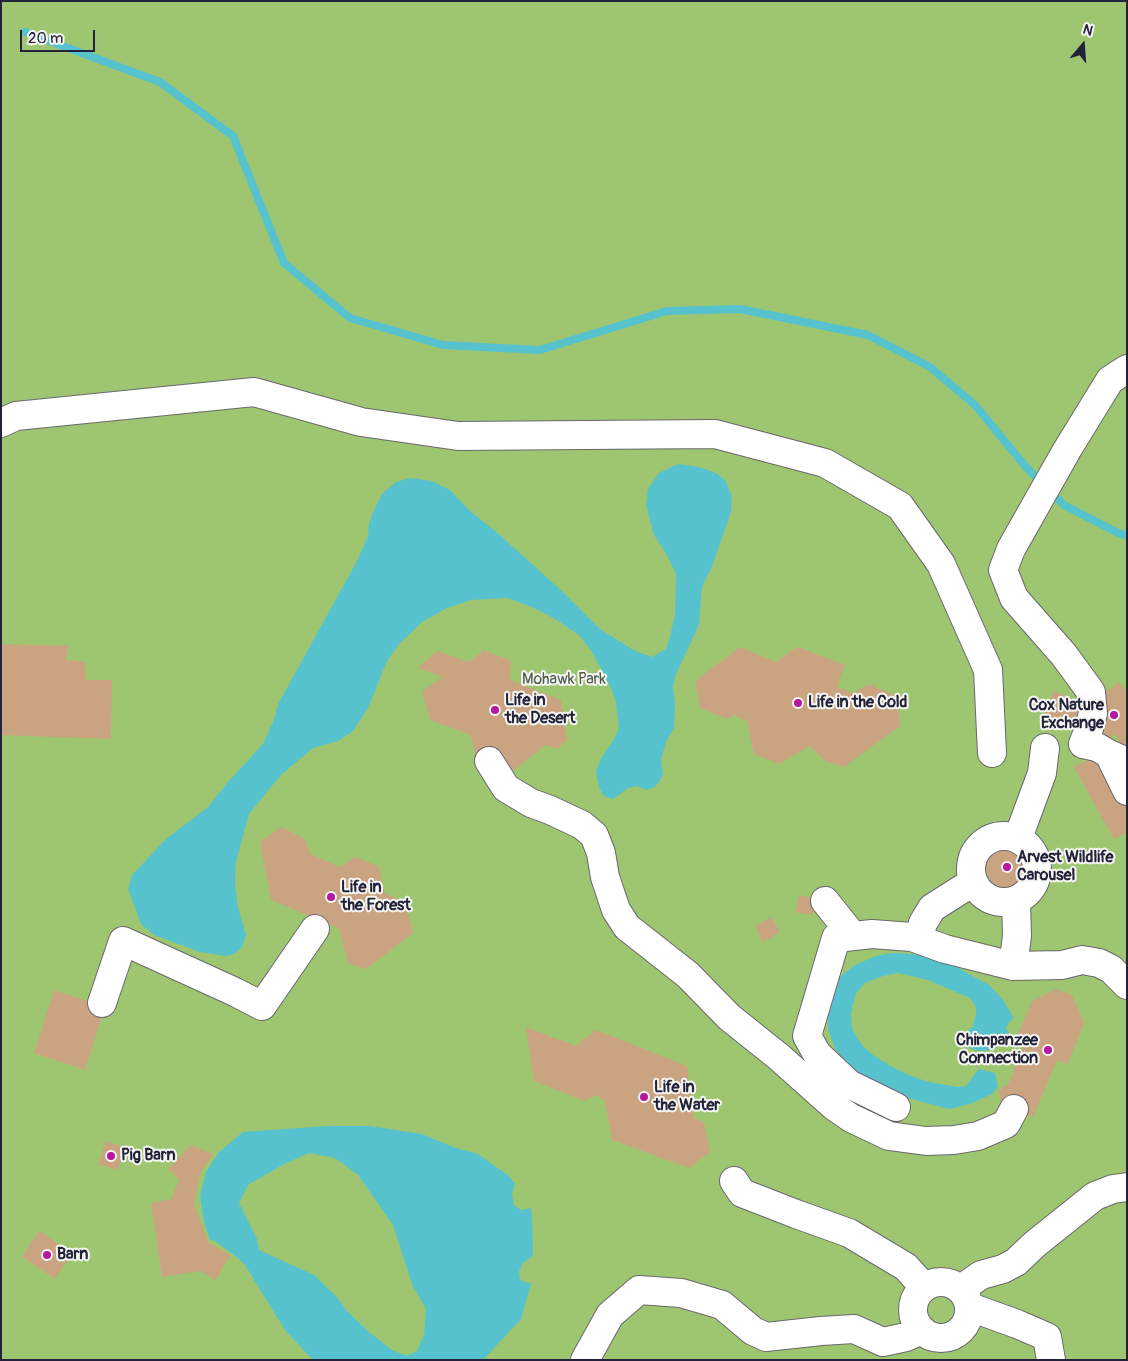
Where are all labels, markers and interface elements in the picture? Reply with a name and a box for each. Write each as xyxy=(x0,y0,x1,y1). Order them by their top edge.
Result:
scale bar xyxy=(22,20,98,52)
north arrow xyxy=(1058,20,1108,70)
text: N xyxy=(1081,21,1095,40)
text: 20 m xyxy=(28,29,63,48)
park label: Mohawk Park xyxy=(522,670,606,690)
place label: Life in the Desert xyxy=(505,691,575,729)
place label: Life in the Cold xyxy=(808,693,907,713)
place label: Cox Nature Exchange xyxy=(1029,696,1104,734)
marker: Life in the Cold xyxy=(792,697,804,709)
marker: Life in the Desert xyxy=(489,704,501,716)
marker: Cox Nature Exchange xyxy=(1108,709,1120,721)
place label: Arvest Wildlife Carousel xyxy=(1017,848,1113,886)
marker: Arvest Wildlife Carousel xyxy=(1001,861,1013,873)
place label: Life in the Forest xyxy=(341,878,411,916)
marker: Life in the Forest xyxy=(325,891,337,903)
place label: Chimpanzee Connection xyxy=(956,1031,1038,1069)
marker: Chimpanzee Connection xyxy=(1042,1044,1054,1056)
place label: Life in the Water xyxy=(654,1078,720,1116)
marker: Life in the Water xyxy=(638,1091,650,1103)
place label: Pig Barn xyxy=(121,1146,175,1166)
marker: Pig Barn xyxy=(105,1150,117,1162)
place label: Barn xyxy=(57,1245,88,1265)
marker: Barn xyxy=(41,1249,53,1261)

